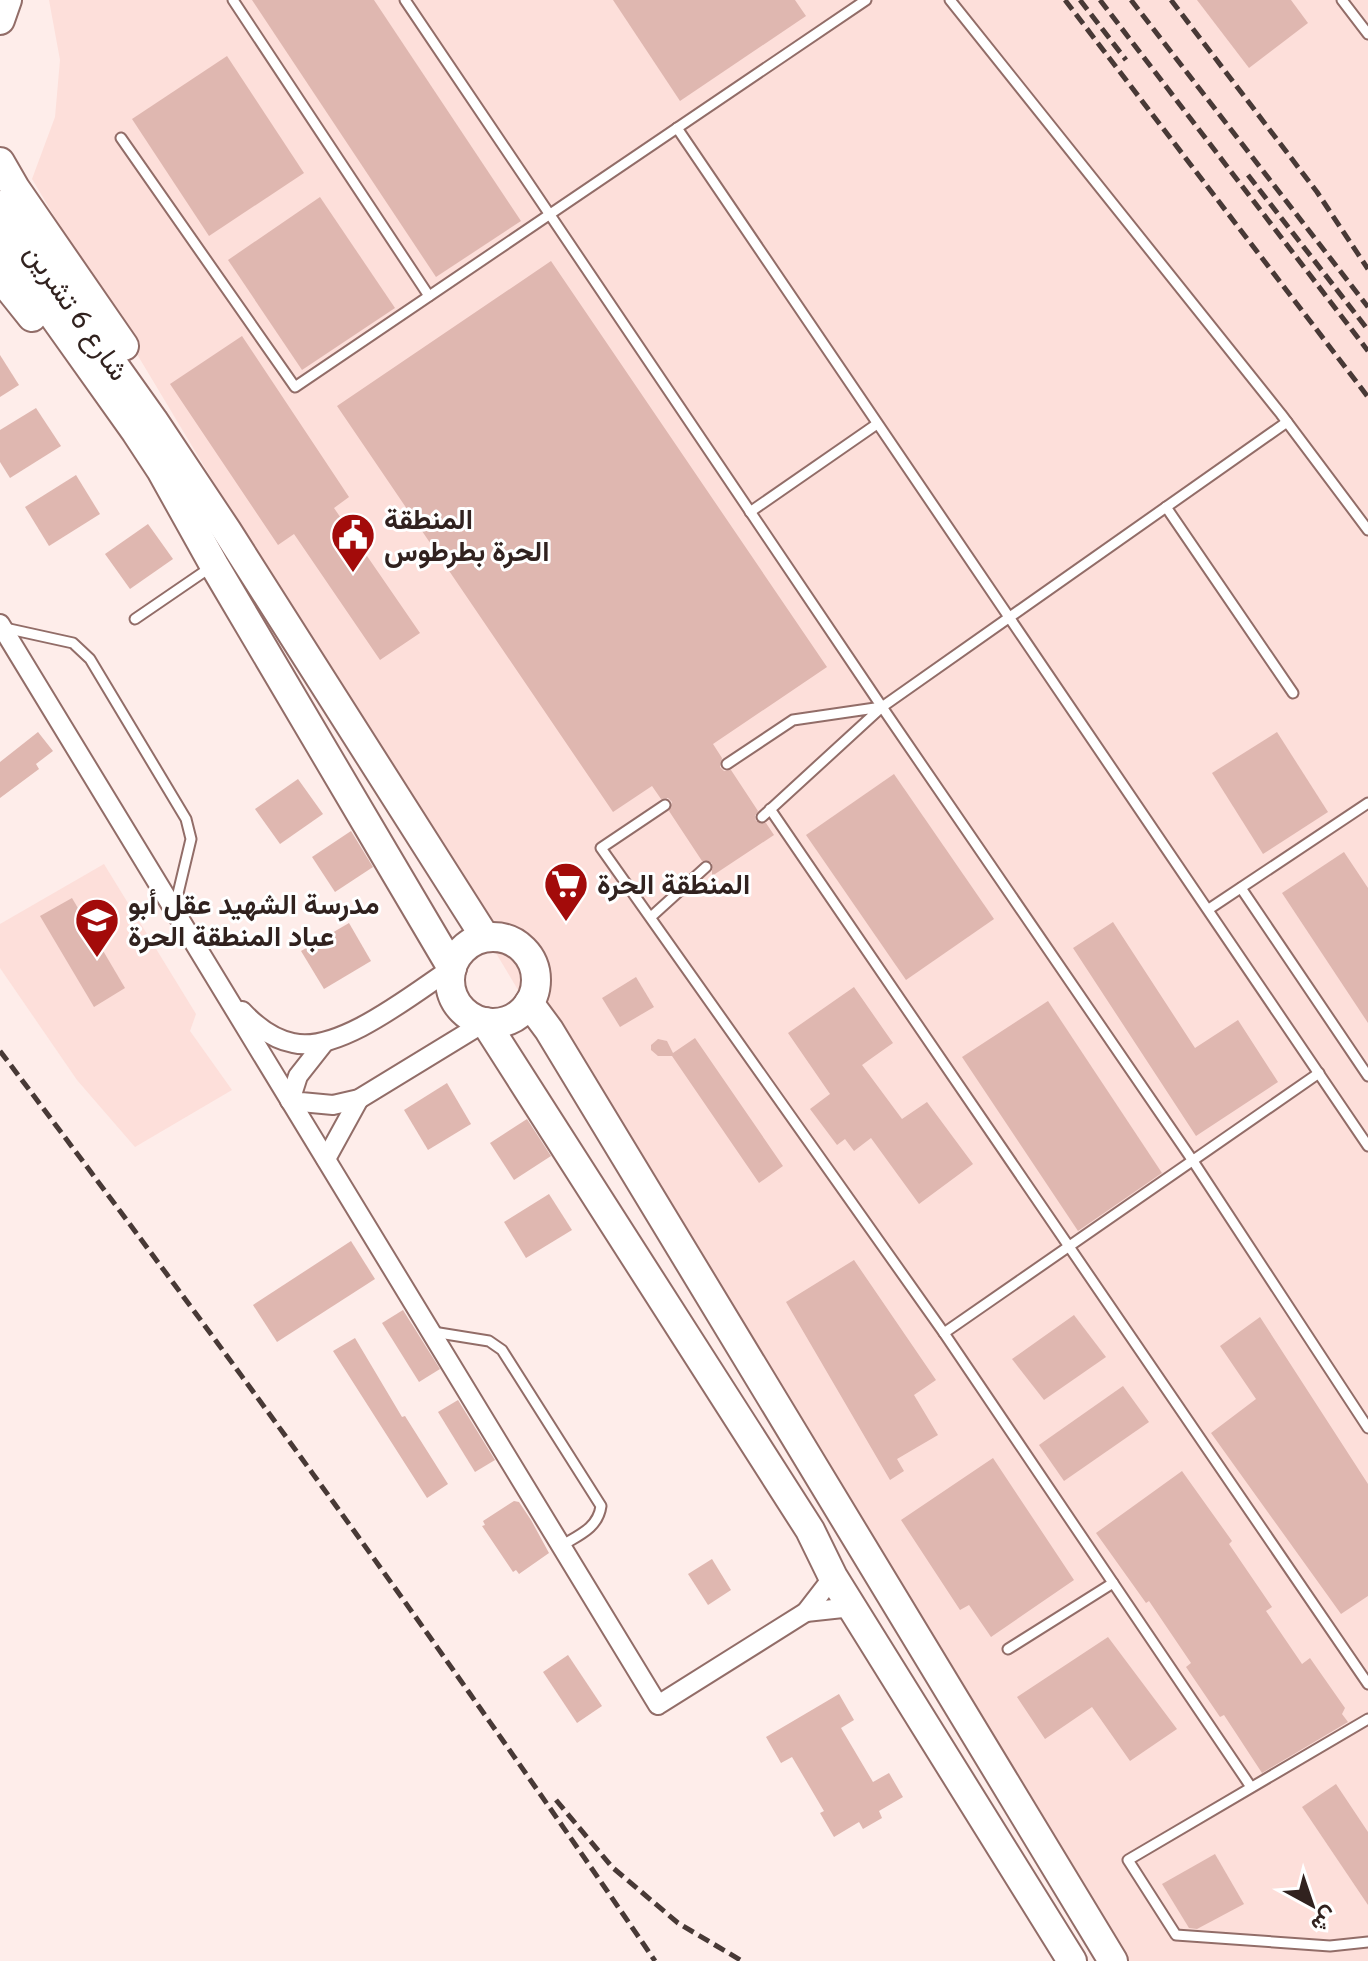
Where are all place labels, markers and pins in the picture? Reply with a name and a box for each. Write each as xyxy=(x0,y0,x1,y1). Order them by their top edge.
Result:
place label: المنطقة الحرة بطرطوس xyxy=(384,504,549,572)
public building icon: المنطقة الحرة بطرطوس xyxy=(329,511,377,574)
supermarket icon: المنطقة الحرة xyxy=(542,860,590,923)
place label: المنطقة الحرة xyxy=(597,869,750,905)
place label: مدرسة الشهيد عقل أبو عباد المنطقة الحرة xyxy=(128,889,379,957)
school or university icon: مدرسة الشهيد عقل أبو عباد المنطقة الحرة xyxy=(73,896,121,959)

